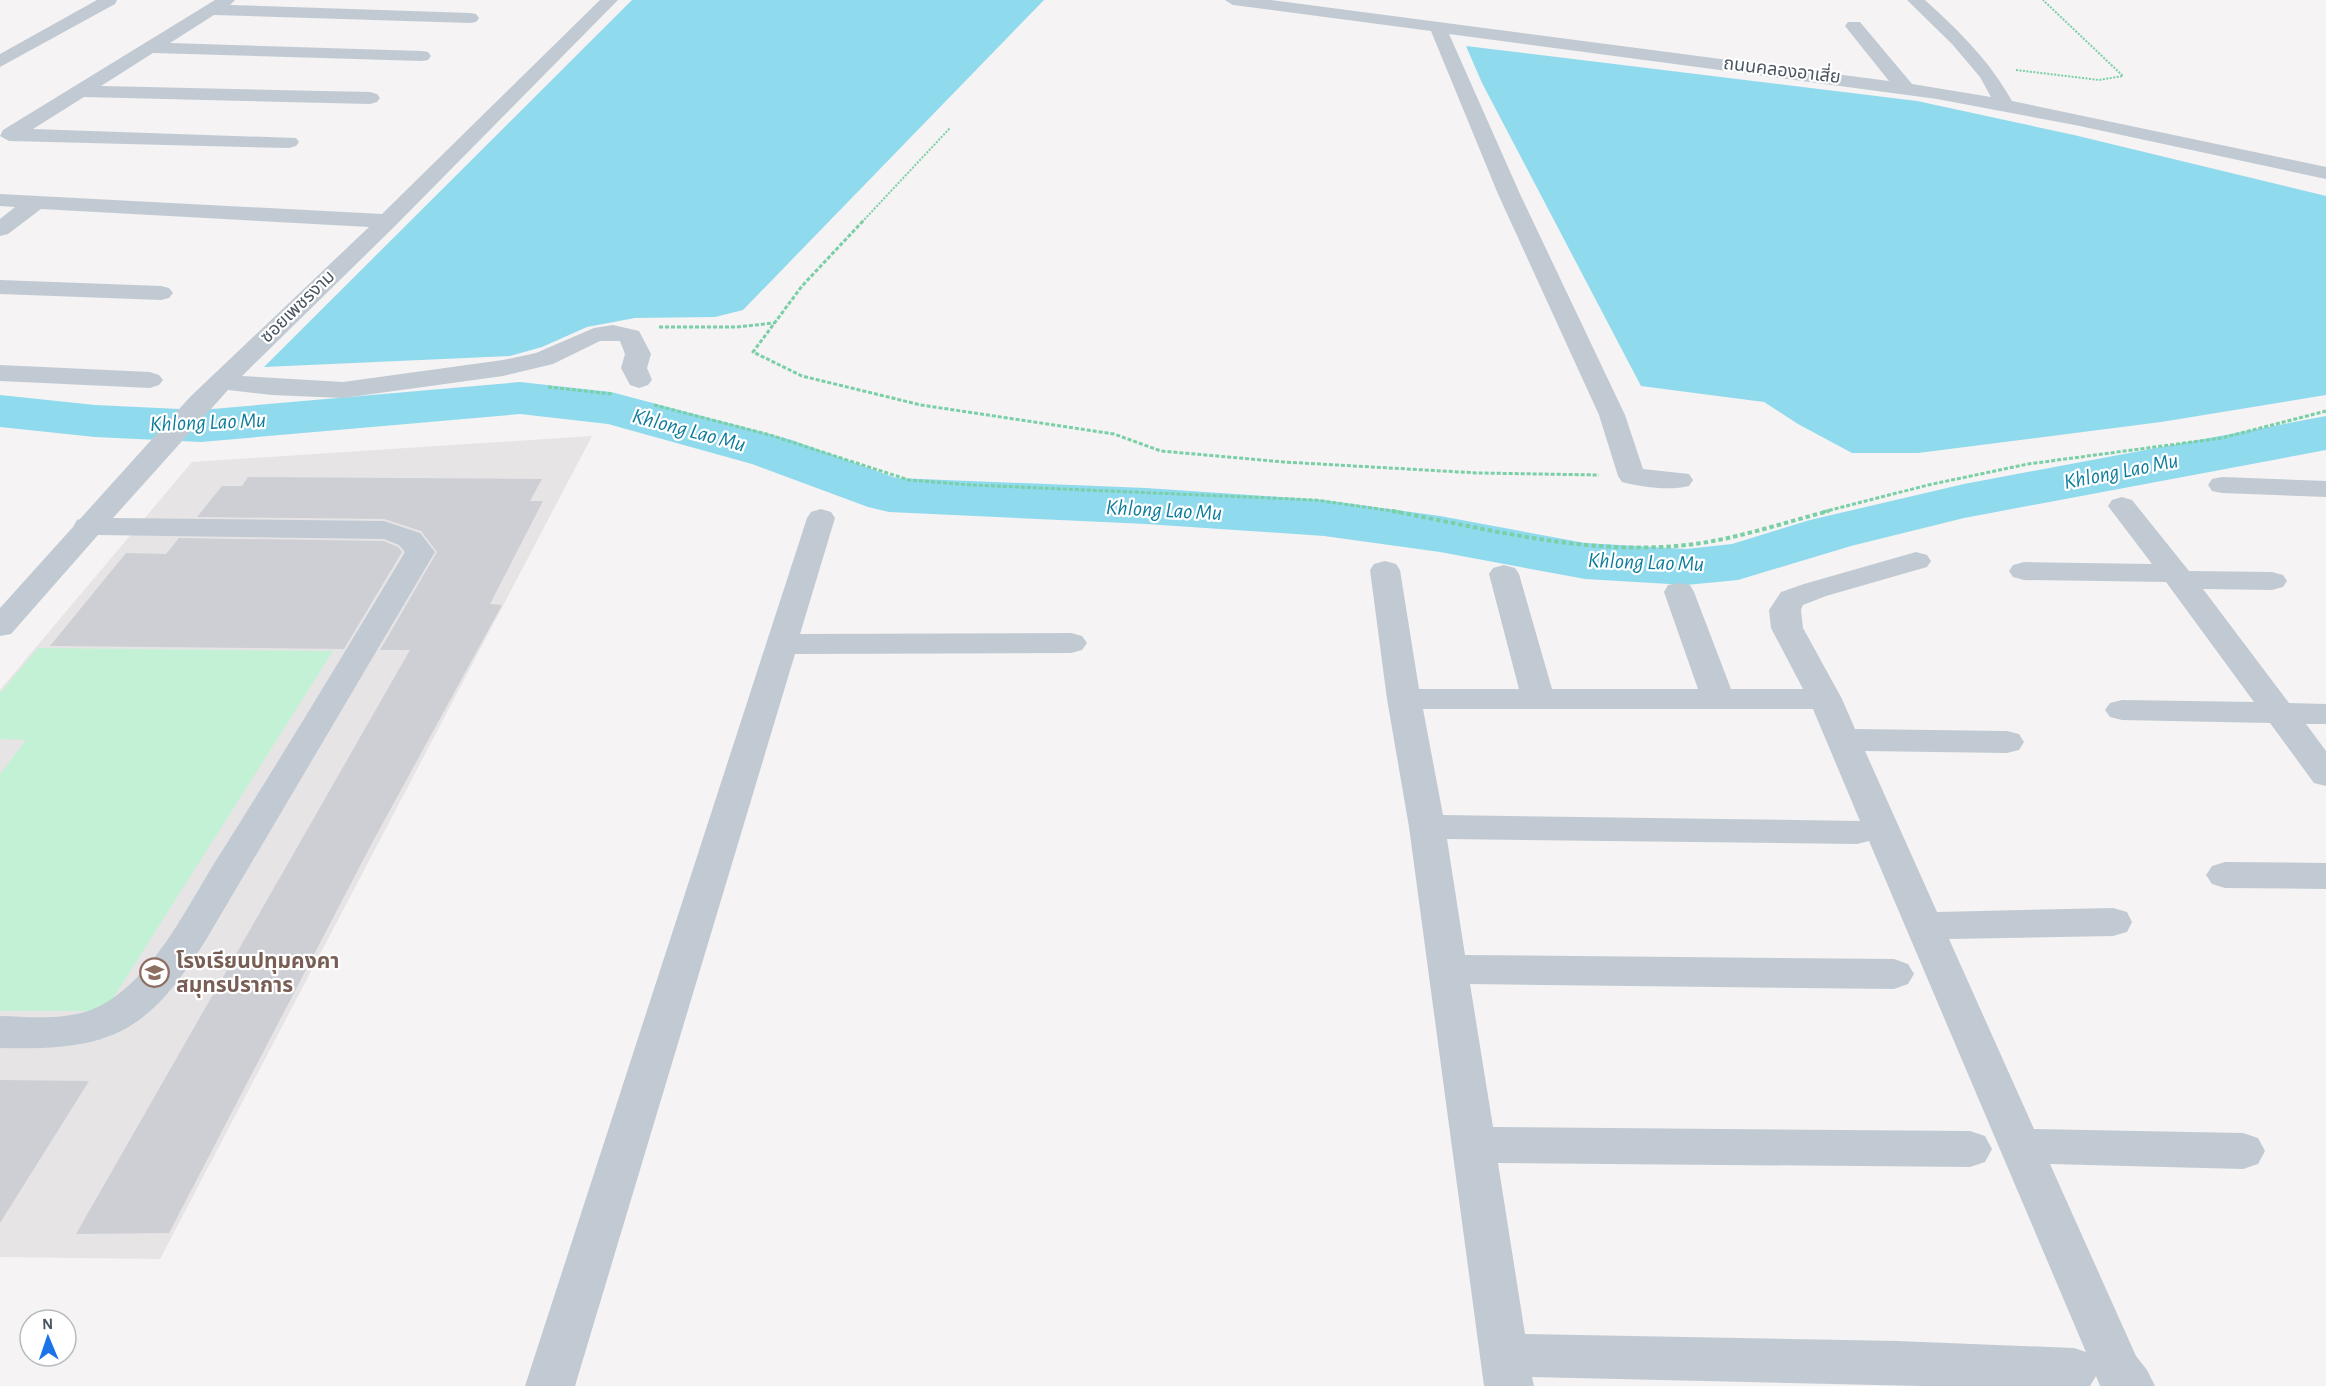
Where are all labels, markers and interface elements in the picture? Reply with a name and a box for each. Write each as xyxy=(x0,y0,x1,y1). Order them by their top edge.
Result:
street label: ถนนคลองอาเสี่ย xyxy=(1722,50,1842,87)
street label: ซอยเพชรงาม xyxy=(257,267,339,347)
water label: Khlong Lao Mu xyxy=(630,404,748,456)
water label: Khlong Lao Mu xyxy=(149,409,267,435)
water label: Khlong Lao Mu xyxy=(2062,449,2180,493)
water label: Khlong Lao Mu xyxy=(1105,496,1223,524)
water label: Khlong Lao Mu xyxy=(1587,549,1705,575)
place label: โรงเรียนปทุมคงคา สมุทรปราการ xyxy=(176,950,339,998)
school or university icon: โรงเรียนปทุมคงคา สมุทรปราการ xyxy=(139,957,171,989)
north arrow xyxy=(18,1308,78,1368)
text: N xyxy=(42,1316,53,1332)

